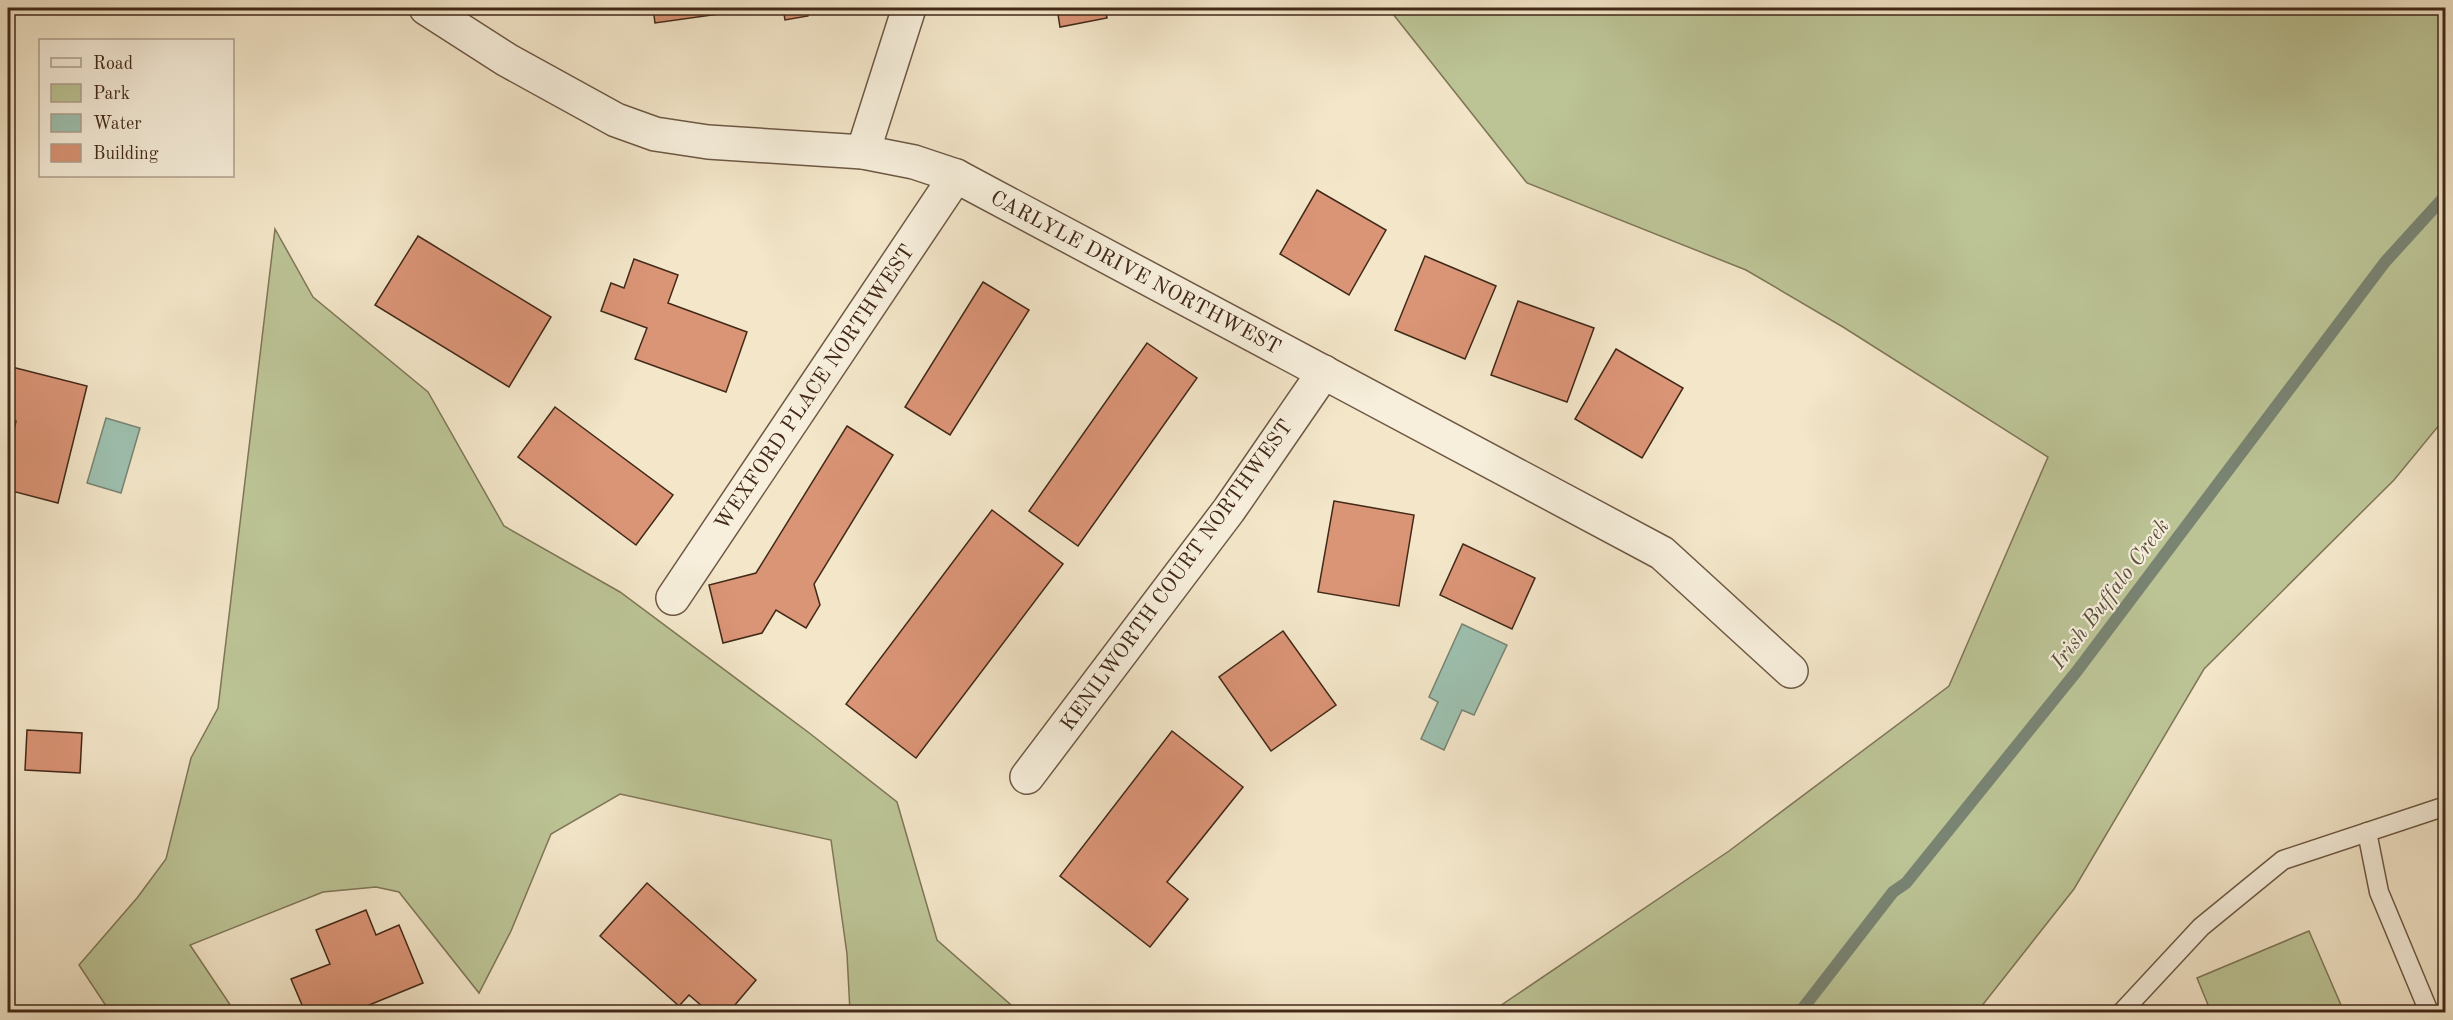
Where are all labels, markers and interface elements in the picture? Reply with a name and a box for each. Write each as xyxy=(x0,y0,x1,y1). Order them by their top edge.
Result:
legend xyxy=(39,39,234,177)
text: Road xyxy=(93,55,133,73)
text: Park xyxy=(93,85,130,103)
text: Water xyxy=(93,115,142,133)
text: Building xyxy=(93,145,159,163)
street label: CARLYLE DRIVE NORTHWEST xyxy=(987,188,1284,359)
street label: WEXFORD PLACE NORTHWEST xyxy=(712,241,919,534)
street label: KENILWORTH COURT NORTHWEST xyxy=(1057,416,1297,735)
water label: Irish Buffalo Creek xyxy=(2047,515,2174,674)

